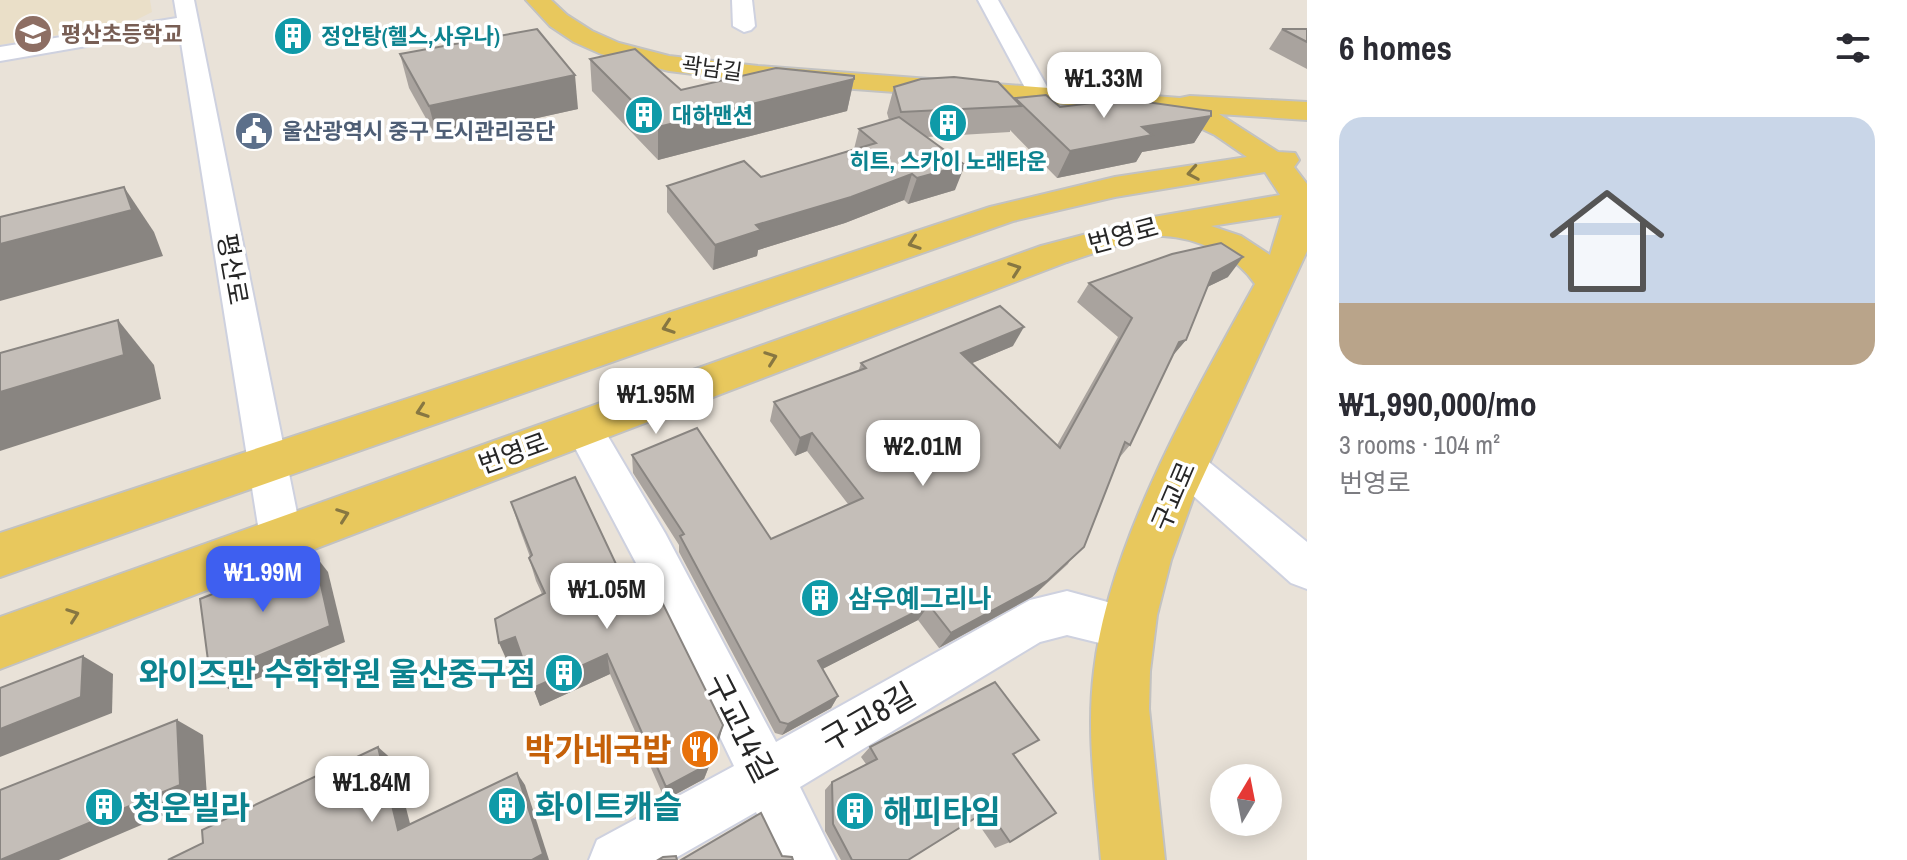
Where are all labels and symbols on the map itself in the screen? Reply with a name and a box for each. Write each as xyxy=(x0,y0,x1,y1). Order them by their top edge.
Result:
school or university icon: 평산초등학교 xyxy=(12,13,54,55)
building icon: 정안탕(헬스,사우나) xyxy=(272,15,314,57)
place label: 평산초등학교 xyxy=(61,19,182,49)
place label: 정안탕(헬스,사우나) xyxy=(321,21,500,51)
street label: 곽남길 xyxy=(680,49,744,87)
pin: ₩1.33M xyxy=(1039,52,1169,120)
building icon: 대하맨션 xyxy=(623,94,665,136)
place label: 대하맨션 xyxy=(672,100,753,130)
building icon: 히트, 스카이 노래타운 xyxy=(927,102,969,144)
public building icon: 울산광역시 중구 도시관리공단 xyxy=(233,110,275,152)
place label: 울산광역시 중구 도시관리공단 xyxy=(282,116,555,146)
place label: 히트, 스카이 노래타운 xyxy=(849,146,1047,176)
one-way arrow xyxy=(1186,164,1200,181)
street label: 번영로 xyxy=(1084,209,1162,261)
street label: 평산로 xyxy=(210,231,256,307)
one-way arrow xyxy=(908,233,922,249)
one-way arrow xyxy=(1007,262,1021,279)
one-way arrow xyxy=(662,317,676,333)
one-way arrow xyxy=(763,351,777,368)
pin: ₩1.95M xyxy=(591,368,721,436)
one-way arrow xyxy=(415,401,429,417)
pin: ₩2.01M xyxy=(858,420,988,488)
street label: 번영로 xyxy=(473,424,553,482)
street label: 구교로 xyxy=(1143,456,1203,536)
one-way arrow xyxy=(335,509,349,525)
pin: ₩1.99M xyxy=(198,546,328,614)
pin: ₩1.05M xyxy=(542,563,672,631)
building icon: 삼우예그리나 xyxy=(799,577,841,619)
place label: 삼우예그리나 xyxy=(848,581,992,616)
one-way arrow xyxy=(65,608,79,625)
place label: 와이즈만 수학학원 울산중구점 xyxy=(139,652,536,695)
building icon: 와이즈만 수학학원 울산중구점 xyxy=(543,652,585,694)
street label: 구교14길 xyxy=(695,666,787,790)
street label: 구교8길 xyxy=(813,673,923,761)
place label: 박가네국밥 xyxy=(525,728,672,771)
restaurant icon: 박가네국밥 xyxy=(679,728,721,770)
pin: ₩1.84M xyxy=(307,756,437,824)
north arrow xyxy=(1210,764,1282,836)
building icon: 화이트캐슬 xyxy=(486,785,528,827)
place label: 화이트캐슬 xyxy=(535,785,682,828)
building icon: 청운빌라 xyxy=(83,786,125,828)
place label: 청운빌라 xyxy=(132,786,250,829)
building icon: 해피타임 xyxy=(834,790,876,832)
place label: 해피타임 xyxy=(883,790,1001,833)

